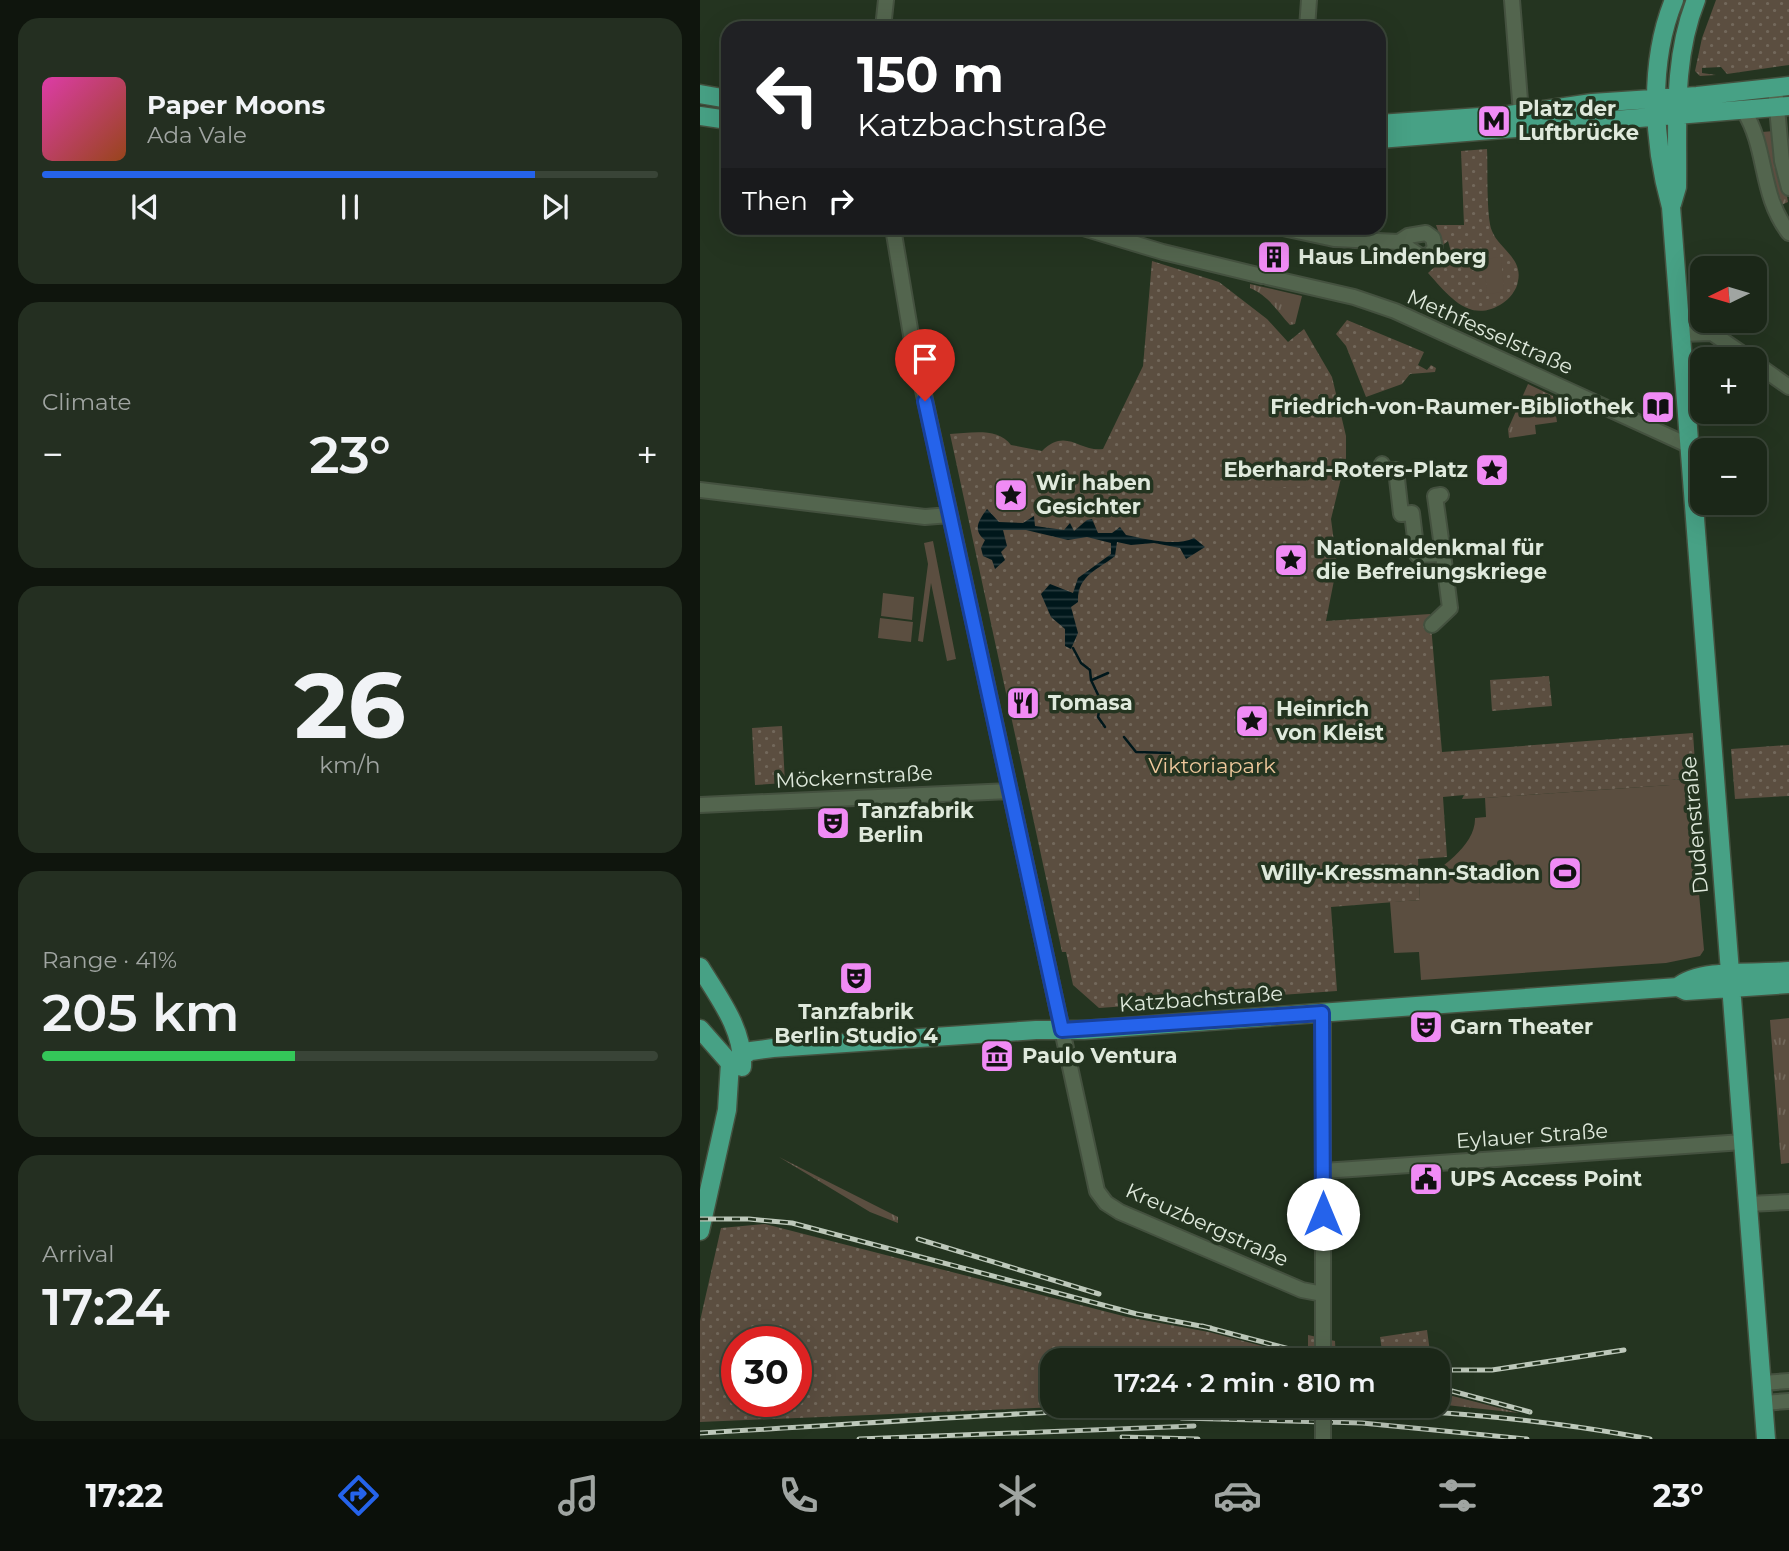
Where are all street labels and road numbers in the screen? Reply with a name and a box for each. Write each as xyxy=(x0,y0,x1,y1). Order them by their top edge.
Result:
street label: Methfesselstraße xyxy=(1403,284,1577,379)
street label: Dudenstraße xyxy=(1676,755,1713,895)
street label: Möckernstraße xyxy=(775,760,933,793)
street label: Katzbachstraße xyxy=(1118,980,1284,1017)
street label: Eylauer Straße xyxy=(1455,1118,1609,1153)
street label: Kreuzbergstraße xyxy=(1122,1177,1292,1272)

